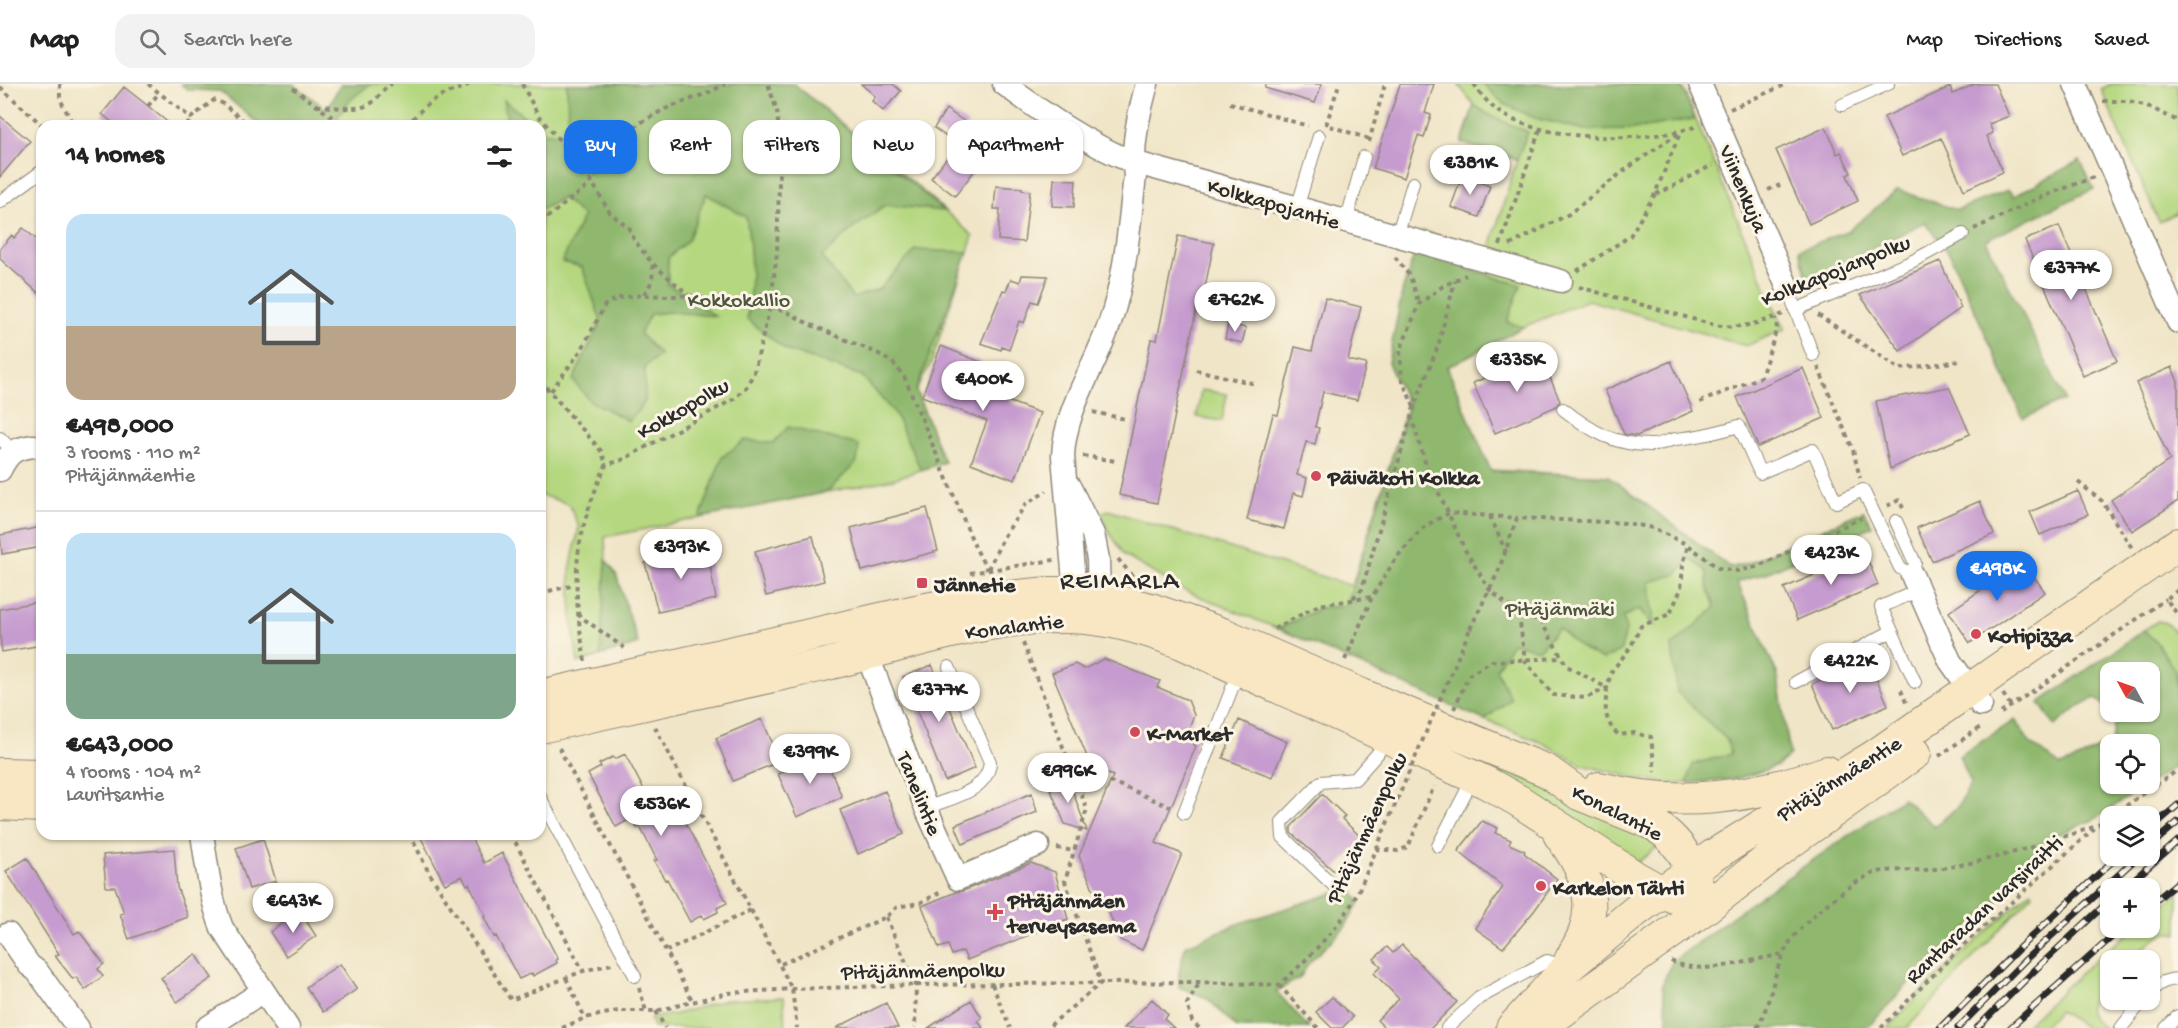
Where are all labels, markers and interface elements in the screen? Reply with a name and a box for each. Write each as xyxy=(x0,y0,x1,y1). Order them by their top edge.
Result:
search box xyxy=(115,14,535,68)
text: Map xyxy=(30,25,79,58)
icon: search xyxy=(136,25,169,58)
text: Search here xyxy=(184,28,292,54)
text: Map xyxy=(1906,29,1943,54)
text: Directions xyxy=(1976,29,2061,54)
text: Saved xyxy=(2094,29,2148,54)
chip: Buy xyxy=(564,120,637,174)
chip: Rent xyxy=(649,120,731,174)
chip: Filters xyxy=(743,120,840,174)
chip: New xyxy=(852,120,935,174)
chip: Apartment xyxy=(947,120,1083,174)
icon: filters xyxy=(483,140,516,173)
text: 14 homes xyxy=(66,141,164,172)
street label: Viinenkuja xyxy=(1711,141,1772,238)
pin: €381K xyxy=(1428,145,1512,196)
text: €381K xyxy=(1444,153,1496,176)
street label: Kolkkapojantie xyxy=(1204,175,1343,237)
street label: Kolkkapojanpolku xyxy=(1758,231,1915,314)
pin: €377K xyxy=(2029,250,2113,301)
icon: home xyxy=(237,253,345,361)
text: €377K xyxy=(2044,258,2098,281)
pin: €762K xyxy=(1193,282,1277,333)
park label: Kokkokallio xyxy=(688,289,790,315)
text: €762K xyxy=(1208,290,1262,313)
pin: €335K xyxy=(1475,342,1559,393)
text: €335K xyxy=(1490,350,1544,373)
pin: €400K xyxy=(941,361,1025,412)
text: €400K xyxy=(955,369,1011,392)
street label: Kokkopolku xyxy=(633,374,735,447)
text: €498,000 xyxy=(66,412,174,443)
text: 3 rooms · 110 m² xyxy=(66,443,201,466)
text: Pitäjänmäentie xyxy=(66,466,195,489)
place label: Päiväkoti Kolkka xyxy=(1327,467,1481,493)
marker: Päiväkoti Kolkka xyxy=(1309,469,1323,483)
pin: €393K xyxy=(639,529,723,580)
pin: €423K xyxy=(1789,535,1873,586)
text: €393K xyxy=(654,537,708,560)
text: €423K xyxy=(1805,543,1857,566)
pin: €498K xyxy=(1955,551,2039,602)
text: €498K xyxy=(1970,559,2024,582)
district label: REIMARLA xyxy=(1060,568,1180,599)
icon: home xyxy=(237,572,345,680)
place label: Jännetie xyxy=(933,574,1016,600)
marker: Jännetie xyxy=(915,576,929,590)
park label: Pitäjänmäki xyxy=(1504,598,1615,624)
street label: Konalantie xyxy=(964,610,1066,648)
place label: Kotipizza xyxy=(1987,625,2074,651)
marker: Kotipizza xyxy=(1969,627,1983,641)
pin: €422K xyxy=(1808,643,1892,694)
text: €422K xyxy=(1824,651,1876,674)
north arrow xyxy=(2100,662,2160,722)
map controls xyxy=(2100,662,2160,1010)
pin: €377K xyxy=(897,672,981,723)
text: €377K xyxy=(912,680,966,703)
place label: K-Market xyxy=(1146,723,1233,749)
marker: K-Market xyxy=(1128,725,1142,739)
text: €643,000 xyxy=(66,731,173,762)
street label: Pitäjänmäentie xyxy=(1772,731,1908,830)
pin: €399K xyxy=(768,734,852,785)
button: locate xyxy=(2100,734,2160,794)
text: €399K xyxy=(783,742,837,765)
street label: Tanelintie xyxy=(888,747,946,841)
street label: Pitäjänmäenpolku xyxy=(1322,749,1415,909)
pin: €996K xyxy=(1026,753,1110,804)
text: €996K xyxy=(1041,761,1095,784)
text: 4 rooms · 104 m² xyxy=(66,762,201,785)
street label: Konalantie xyxy=(1566,781,1667,849)
text: Lauritsantie xyxy=(66,785,164,808)
pin: €536K xyxy=(619,786,703,837)
text: €536K xyxy=(634,794,688,817)
button: layers xyxy=(2100,806,2160,866)
street label: Rantaradan varsiraitti xyxy=(1901,831,2070,991)
place label: Karkelon Tähti xyxy=(1552,877,1685,903)
button: + xyxy=(2100,878,2160,938)
marker: Karkelon Tähti xyxy=(1534,879,1548,893)
pin: €643K xyxy=(251,883,335,934)
place label: Pitäjänmäen terveysasema xyxy=(1006,890,1137,941)
text: €643K xyxy=(267,891,319,914)
marker: Pitäjänmäen terveysasema xyxy=(986,903,1004,921)
button: − xyxy=(2100,950,2160,1010)
street label: Pitäjänmäenpolku xyxy=(840,959,1005,987)

